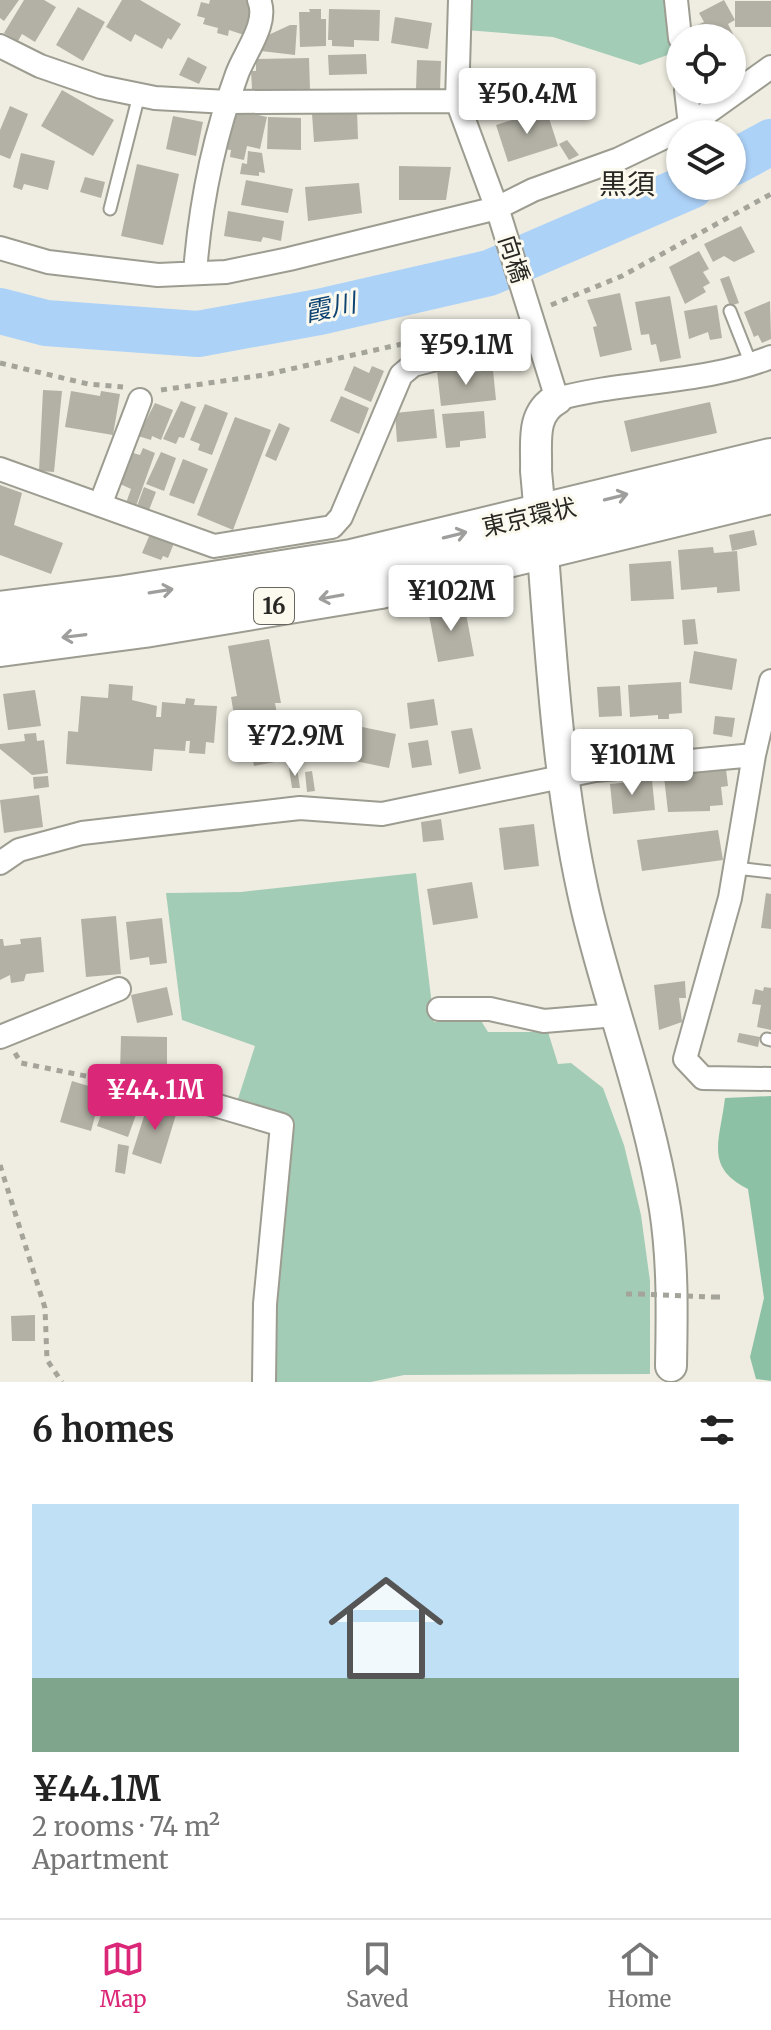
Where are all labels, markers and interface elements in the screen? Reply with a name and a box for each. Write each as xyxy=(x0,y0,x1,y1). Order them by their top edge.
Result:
map controls xyxy=(666,24,746,200)
button: locate xyxy=(666,24,746,104)
pin: ¥50.4M xyxy=(462,68,592,136)
text: ¥50.4M xyxy=(477,77,577,110)
button: layers xyxy=(666,120,746,200)
district label: 黒須 xyxy=(599,166,655,202)
street label: 向橋 xyxy=(492,231,536,287)
water label: 霞川 xyxy=(301,285,362,329)
pin: ¥59.1M xyxy=(401,319,531,387)
text: ¥59.1M xyxy=(419,328,513,361)
one-way arrow xyxy=(603,488,629,503)
street label: 東京環状 xyxy=(479,491,579,543)
one-way arrow xyxy=(441,526,467,541)
pin: ¥102M xyxy=(395,565,507,633)
text: ¥102M xyxy=(406,574,496,607)
one-way arrow xyxy=(147,582,173,597)
road number: 16 xyxy=(254,588,294,624)
one-way arrow xyxy=(319,590,345,605)
one-way arrow xyxy=(62,629,88,644)
pin: ¥72.9M xyxy=(230,710,360,778)
text: ¥72.9M xyxy=(246,719,344,752)
pin: ¥101M xyxy=(576,729,688,797)
text: ¥101M xyxy=(589,738,675,771)
pin: ¥44.1M xyxy=(90,1064,220,1132)
text: ¥44.1M xyxy=(106,1073,204,1106)
icon: filters xyxy=(695,1408,739,1452)
text: 6 homes xyxy=(32,1409,174,1451)
icon: home xyxy=(314,1556,458,1700)
text: ¥44.1M xyxy=(32,1768,161,1810)
text: 2 rooms · 74 m² xyxy=(32,1810,220,1843)
text: Apartment xyxy=(32,1843,169,1876)
tab: Map xyxy=(100,1937,147,2013)
tab: Saved xyxy=(346,1937,408,2013)
tab: Home xyxy=(608,1937,671,2013)

